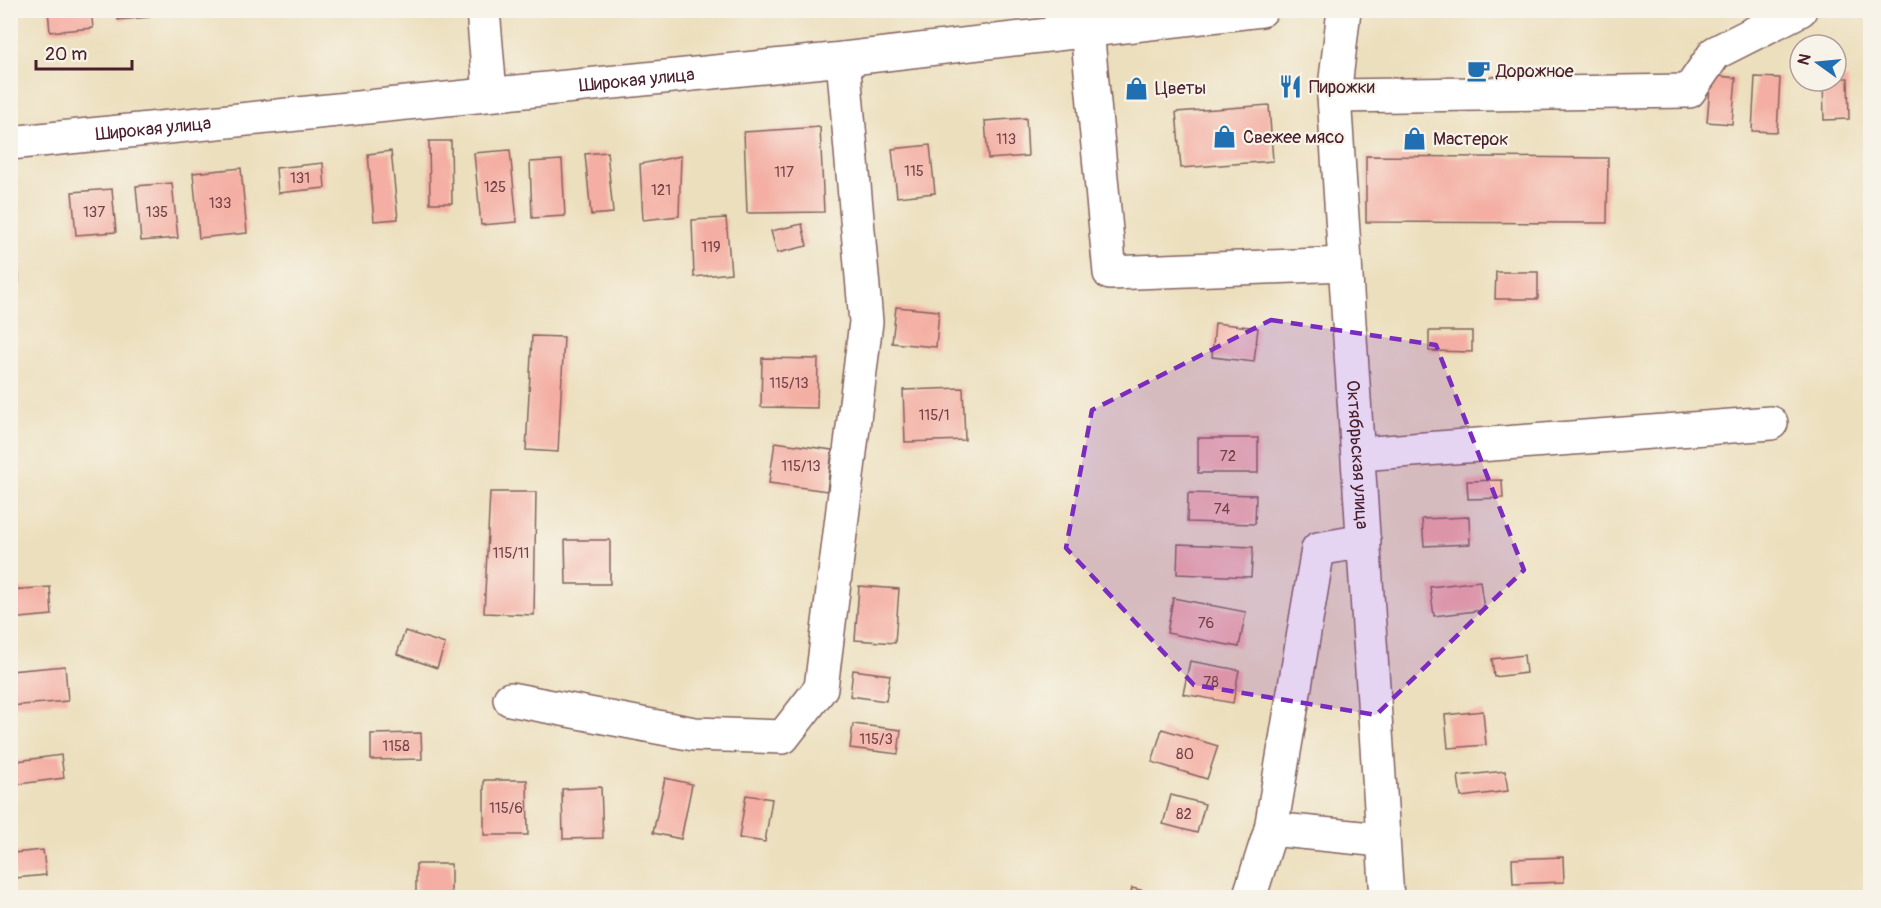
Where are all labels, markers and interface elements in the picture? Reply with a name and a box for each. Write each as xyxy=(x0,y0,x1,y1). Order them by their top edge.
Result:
scale bar xyxy=(36,33,132,71)
north arrow xyxy=(1788,33,1848,93)
text: 20 m xyxy=(45,43,87,66)
text: N xyxy=(1793,51,1816,67)
cafe icon: Дорожное xyxy=(1465,58,1491,84)
place label: Дорожное xyxy=(1495,60,1574,83)
street label: Широкая улица xyxy=(578,63,696,98)
restaurant icon: Пирожки xyxy=(1278,74,1304,100)
shop icon: Цветы xyxy=(1124,75,1150,101)
place label: Пирожки xyxy=(1309,76,1375,99)
place label: Цветы xyxy=(1155,77,1206,100)
street label: Широкая улица xyxy=(95,112,212,146)
shop icon: Свежее мясо xyxy=(1212,124,1238,150)
place label: Свежее мясо xyxy=(1243,126,1344,149)
shop icon: Мастерок xyxy=(1402,126,1428,152)
place label: Мастерок xyxy=(1433,128,1508,151)
house number: 113 xyxy=(996,130,1016,149)
house number: 115 xyxy=(904,162,924,181)
house number: 117 xyxy=(774,163,794,182)
house number: 131 xyxy=(290,169,310,188)
house number: 125 xyxy=(484,178,506,197)
house number: 121 xyxy=(651,181,671,200)
house number: 133 xyxy=(209,194,231,213)
house number: 137 xyxy=(83,203,105,222)
house number: 135 xyxy=(146,203,168,222)
house number: 119 xyxy=(701,238,721,257)
house number: 115/13 xyxy=(769,374,809,393)
street label: Октябрьская улица xyxy=(1341,379,1374,530)
house number: 115/1 xyxy=(918,406,950,425)
house number: 72 xyxy=(1220,447,1236,466)
house number: 115/13 xyxy=(781,457,821,476)
house number: 74 xyxy=(1214,500,1231,519)
house number: 115/11 xyxy=(493,544,529,563)
house number: 76 xyxy=(1198,614,1214,633)
house number: 78 xyxy=(1203,673,1219,692)
house number: 115/3 xyxy=(859,730,893,749)
house number: 1158 xyxy=(382,737,410,756)
house number: 80 xyxy=(1176,745,1194,764)
house number: 115/6 xyxy=(489,799,523,818)
house number: 82 xyxy=(1176,805,1192,824)

